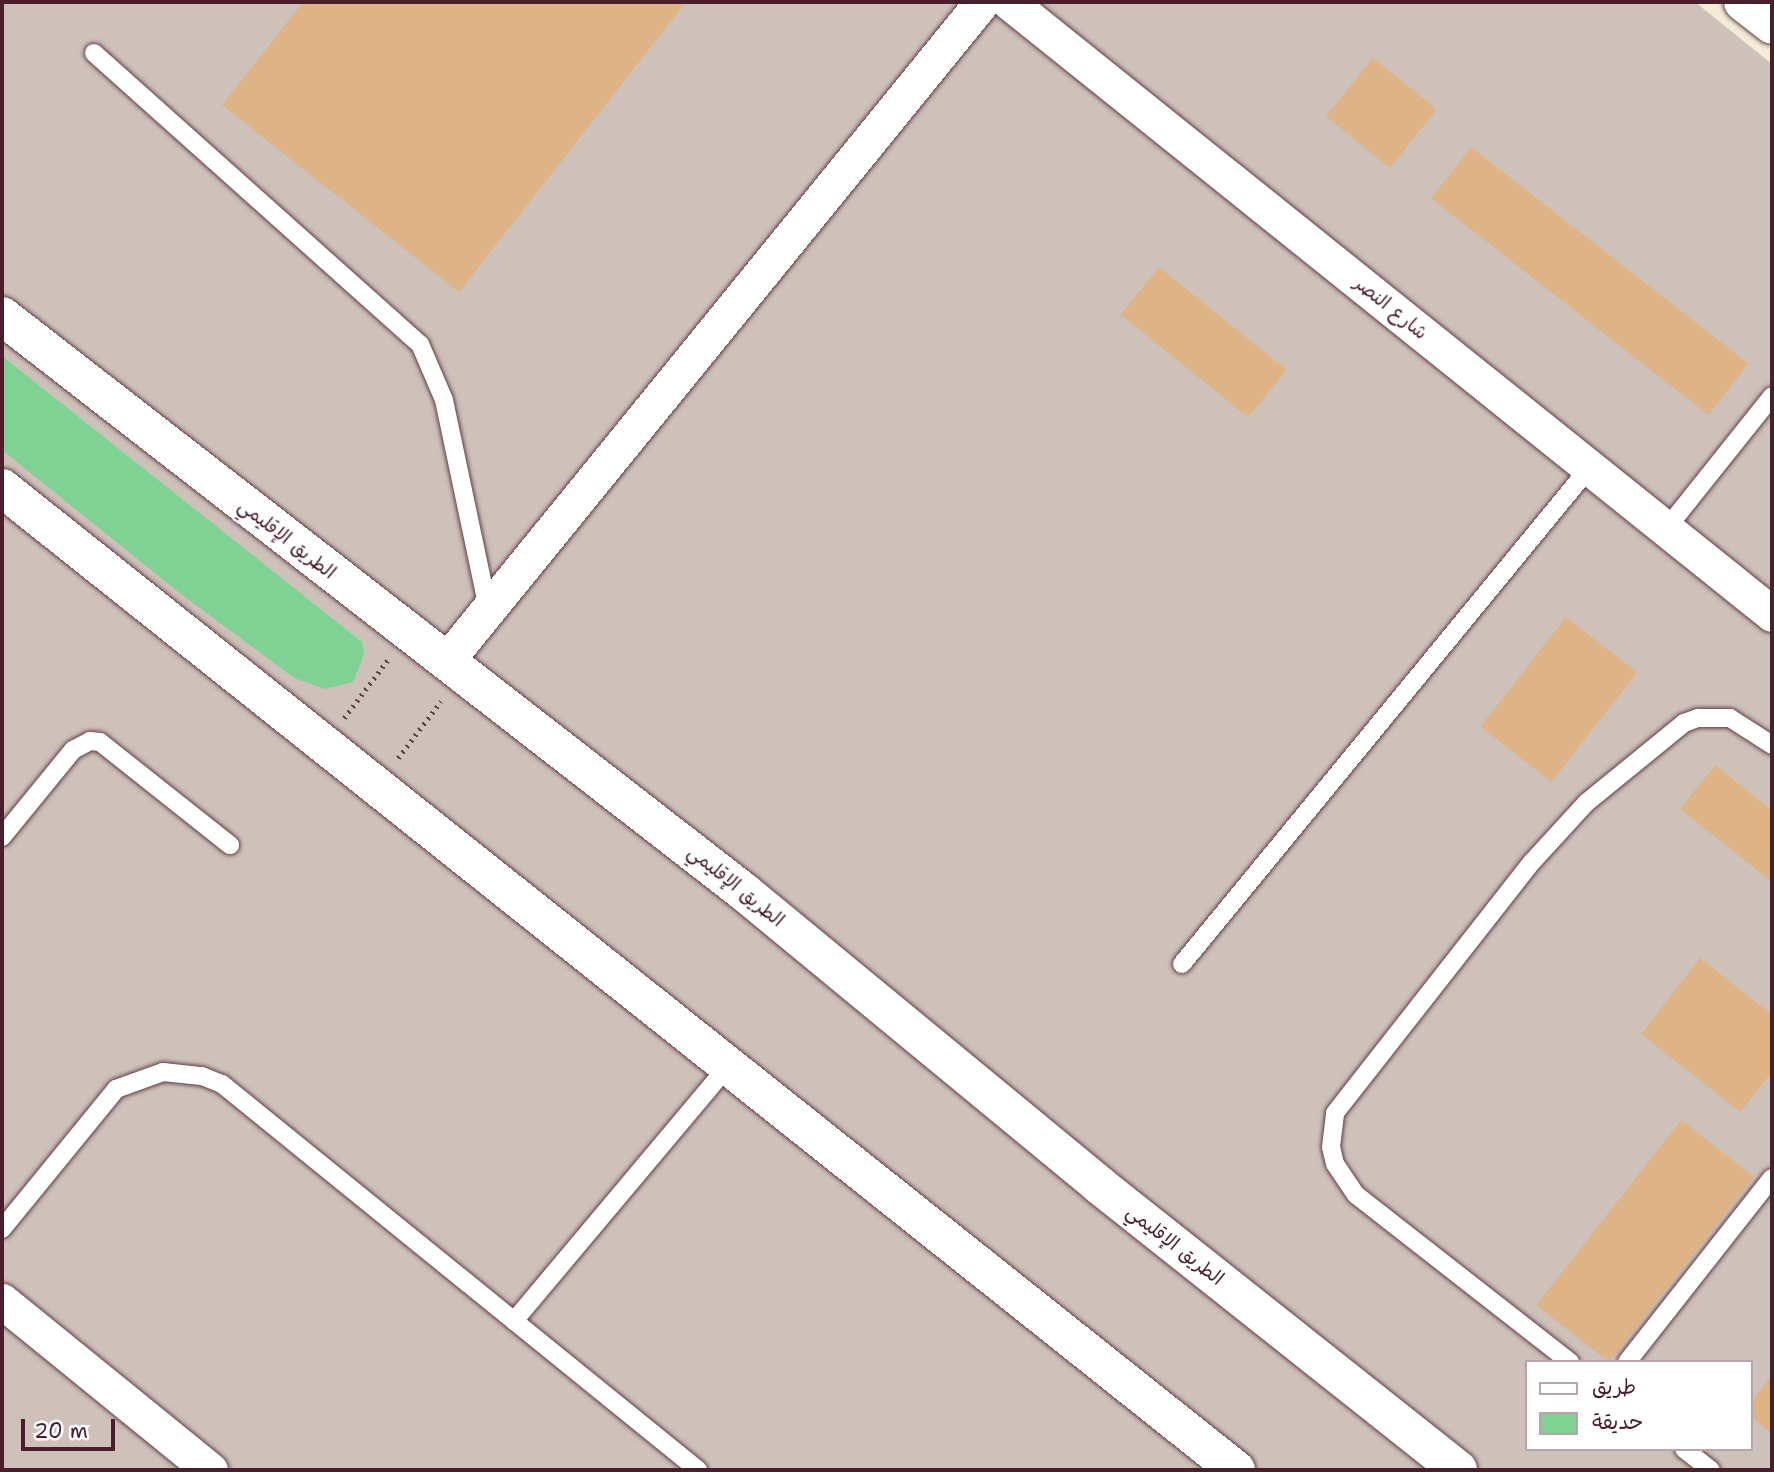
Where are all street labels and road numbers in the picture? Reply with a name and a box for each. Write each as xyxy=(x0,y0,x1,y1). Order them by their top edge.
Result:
street label: شارع النصر xyxy=(1350,272,1432,344)
street label: الطريق الإقليمي xyxy=(234,494,340,584)
street label: الطريق الإقليمي xyxy=(683,840,789,932)
street label: الطريق الإقليمي xyxy=(1122,1200,1228,1290)

